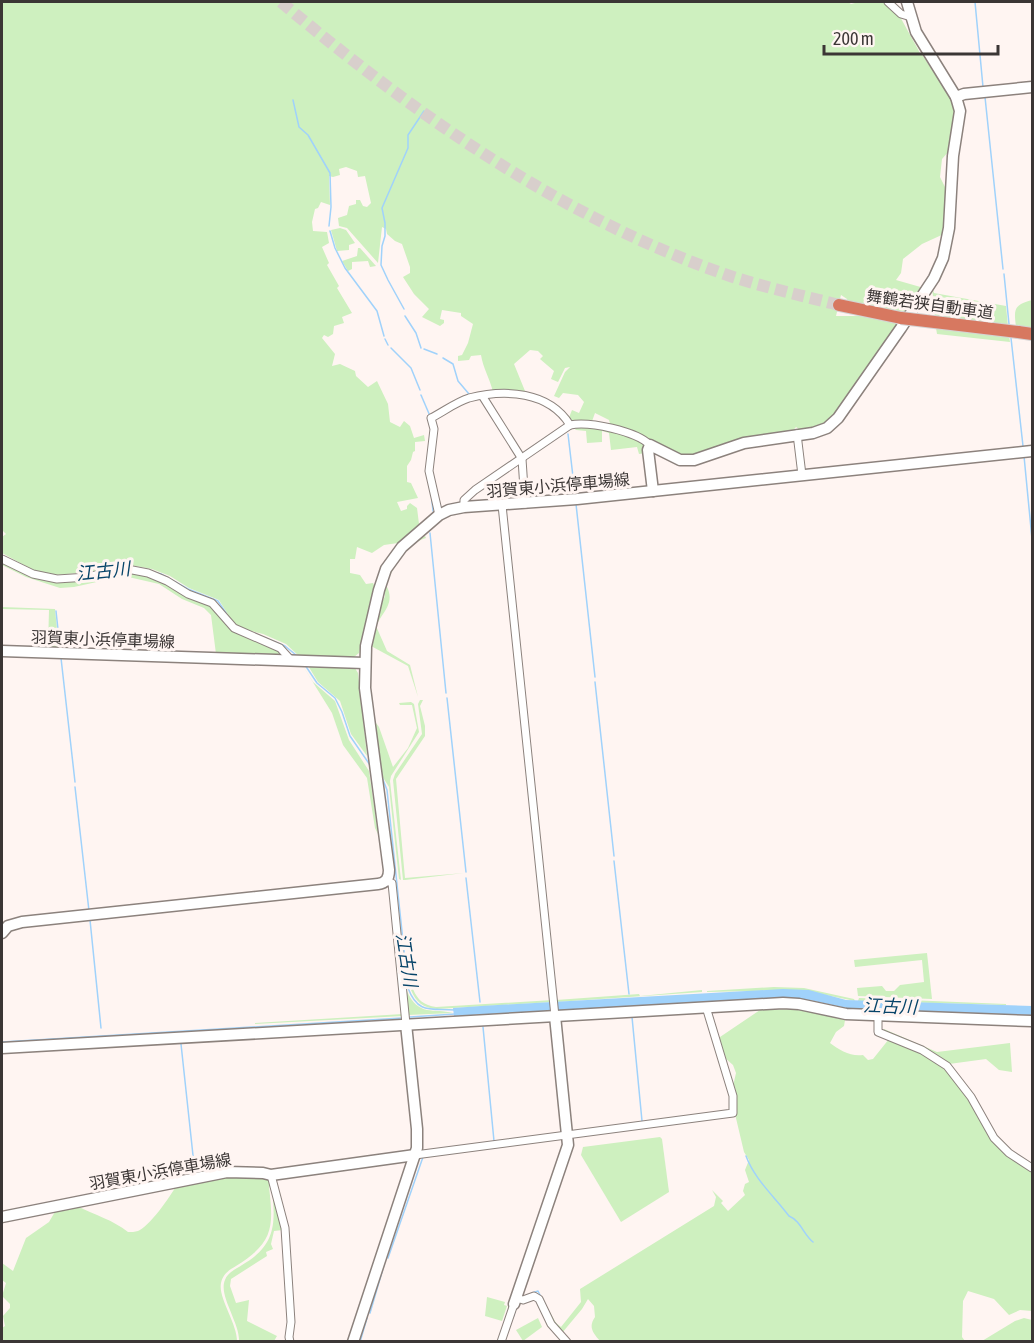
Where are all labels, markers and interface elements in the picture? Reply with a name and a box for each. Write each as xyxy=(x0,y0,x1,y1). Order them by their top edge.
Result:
scale bar xyxy=(824,18,998,56)
text: 200 m xyxy=(833,28,874,49)
street label: 舞鶴若狭自動車道 xyxy=(865,286,995,322)
street label: 羽賀東小浜停車場線 xyxy=(485,470,631,500)
water label: 江古川 xyxy=(75,558,133,584)
street label: 羽賀東小浜停車場線 xyxy=(31,627,175,651)
water label: 江古川 xyxy=(392,932,422,990)
water label: 江古川 xyxy=(863,995,919,1018)
street label: 羽賀東小浜停車場線 xyxy=(88,1150,232,1192)

